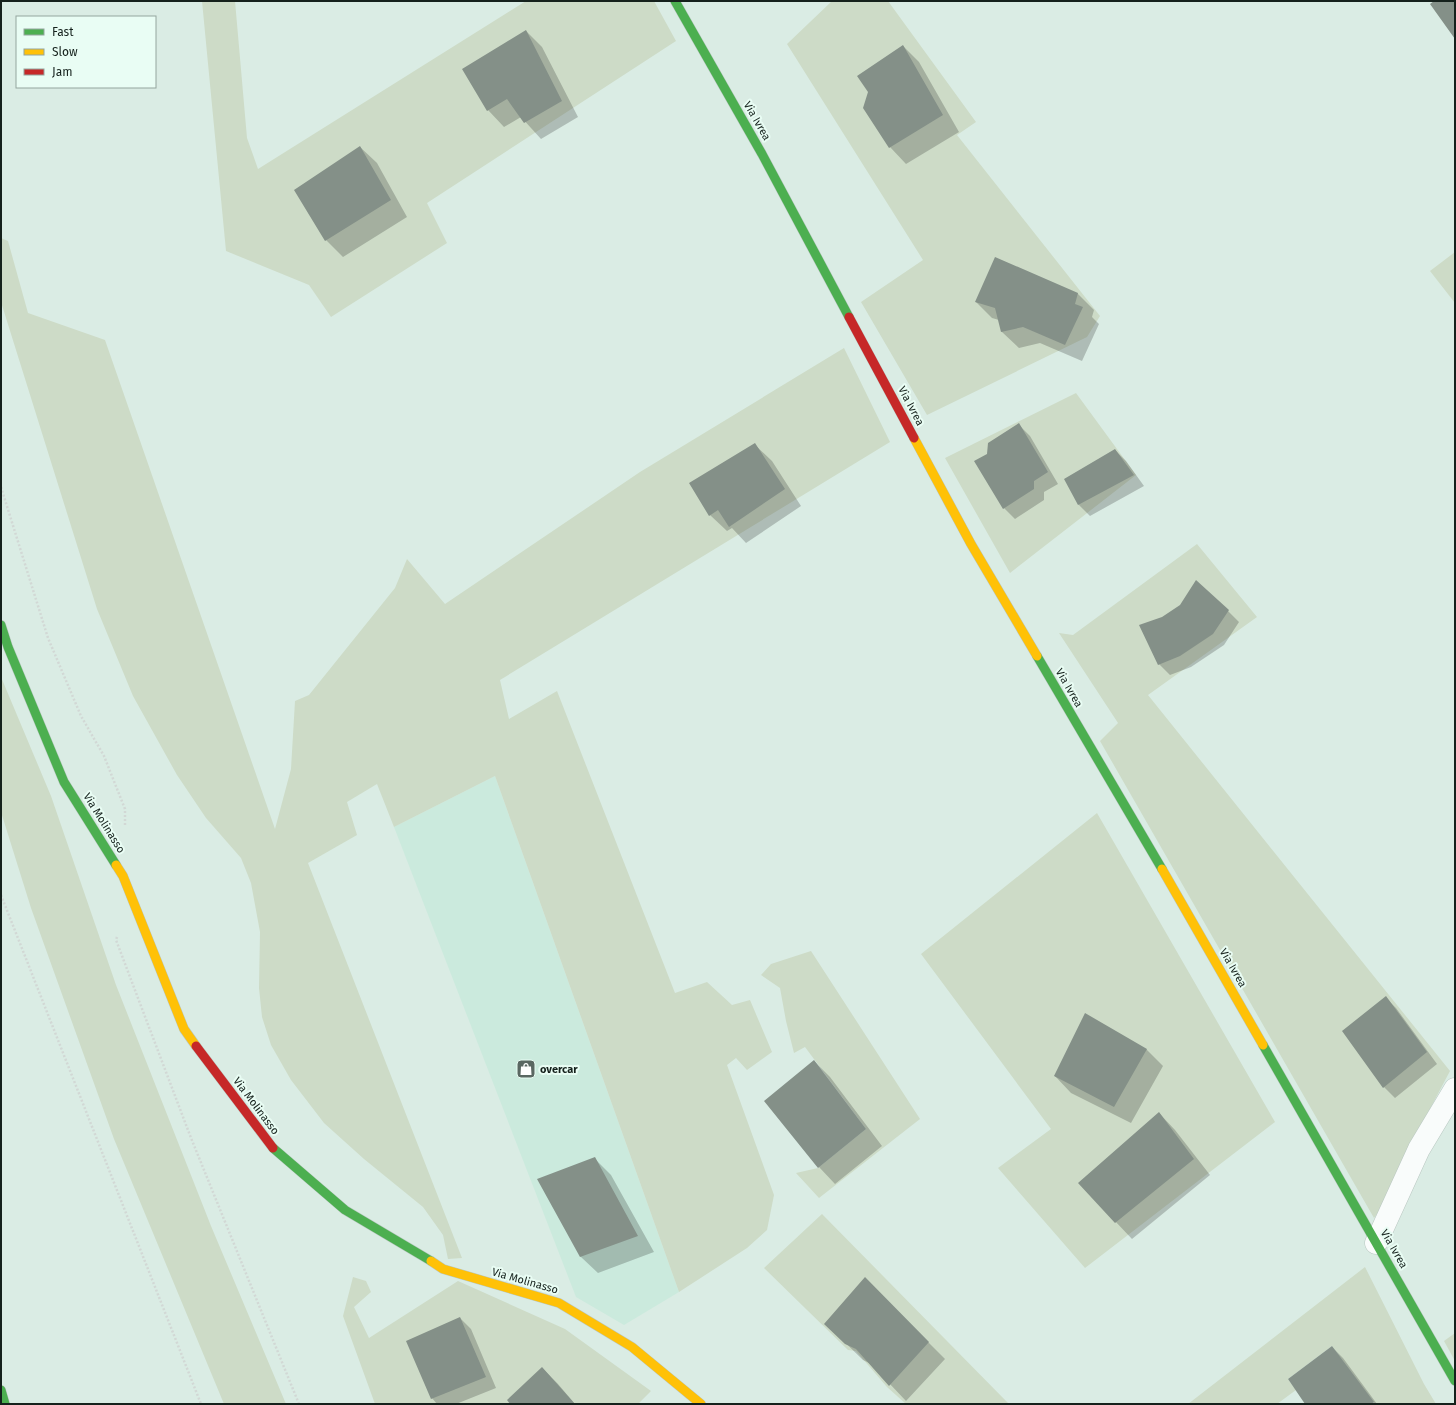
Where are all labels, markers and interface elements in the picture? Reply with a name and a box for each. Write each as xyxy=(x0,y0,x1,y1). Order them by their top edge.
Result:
legend xyxy=(16,16,156,88)
text: Fast xyxy=(52,25,74,39)
text: Slow xyxy=(52,45,78,59)
text: Jam xyxy=(52,65,72,79)
street label: Via Ivrea xyxy=(741,99,773,143)
street label: Via Ivrea xyxy=(895,384,927,428)
street label: Via Ivrea xyxy=(1053,666,1085,710)
street label: Via Molinasso xyxy=(80,791,128,855)
street label: Via Ivrea xyxy=(1217,946,1249,990)
shop icon: overcar xyxy=(515,1058,537,1080)
place label: overcar xyxy=(540,1063,578,1076)
street label: Via Molinasso xyxy=(230,1075,282,1137)
street label: Via Ivrea xyxy=(1378,1227,1410,1271)
street label: Via Molinasso xyxy=(490,1265,560,1297)

